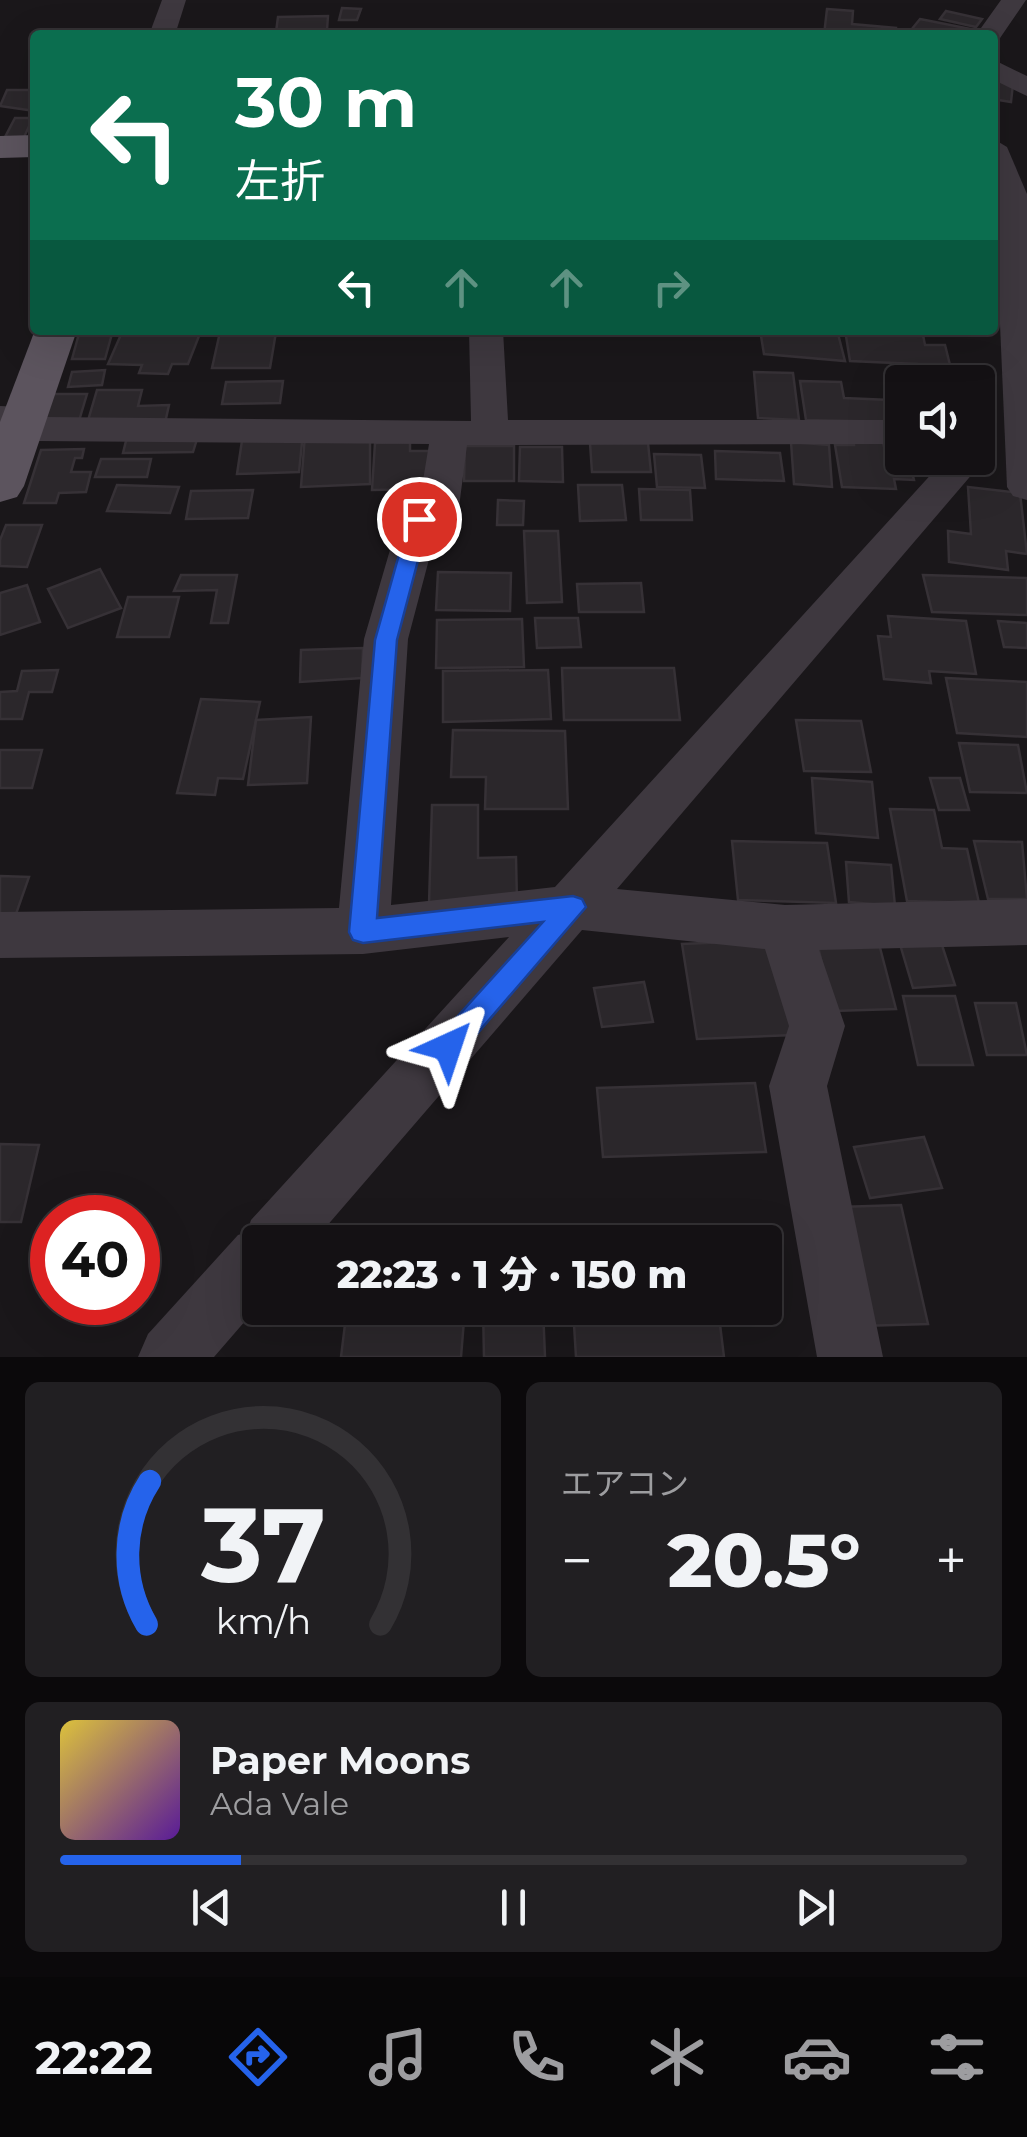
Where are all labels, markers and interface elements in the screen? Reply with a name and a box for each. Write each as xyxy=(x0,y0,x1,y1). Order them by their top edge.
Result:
text: 30 m xyxy=(235,59,417,145)
icon: left xyxy=(70,70,200,200)
text: 左折 xyxy=(235,153,325,208)
icon: left xyxy=(329,260,384,315)
icon: ahead xyxy=(434,260,489,315)
icon: ahead xyxy=(539,260,594,315)
icon: right xyxy=(644,260,699,315)
map controls xyxy=(885,365,995,475)
button: sound xyxy=(885,365,995,475)
pin xyxy=(377,477,462,562)
icon: arrive xyxy=(392,492,447,547)
position arrow xyxy=(396,995,500,1099)
speed limit sign: 40 xyxy=(30,1195,160,1325)
text: 22:23 · 1 分 · 150 m xyxy=(337,1251,687,1298)
text: エアコン xyxy=(561,1464,689,1503)
text: 37 xyxy=(199,1481,326,1608)
text: 20.5° xyxy=(667,1514,861,1606)
text: − xyxy=(561,1527,593,1594)
text: + xyxy=(935,1527,967,1594)
text: km/h xyxy=(215,1599,311,1643)
text: Paper Moons xyxy=(210,1737,471,1784)
text: Ada Vale xyxy=(210,1784,349,1823)
icon: previous xyxy=(184,1880,239,1935)
icon: pause xyxy=(486,1880,541,1935)
icon: next xyxy=(788,1880,843,1935)
icon: directions xyxy=(223,2022,293,2092)
icon: music xyxy=(363,2022,433,2092)
icon: phone xyxy=(502,2022,572,2092)
icon: climate xyxy=(642,2022,712,2092)
icon: car xyxy=(782,2022,852,2092)
icon: filters xyxy=(922,2022,992,2092)
text: 22:22 xyxy=(35,2030,153,2085)

